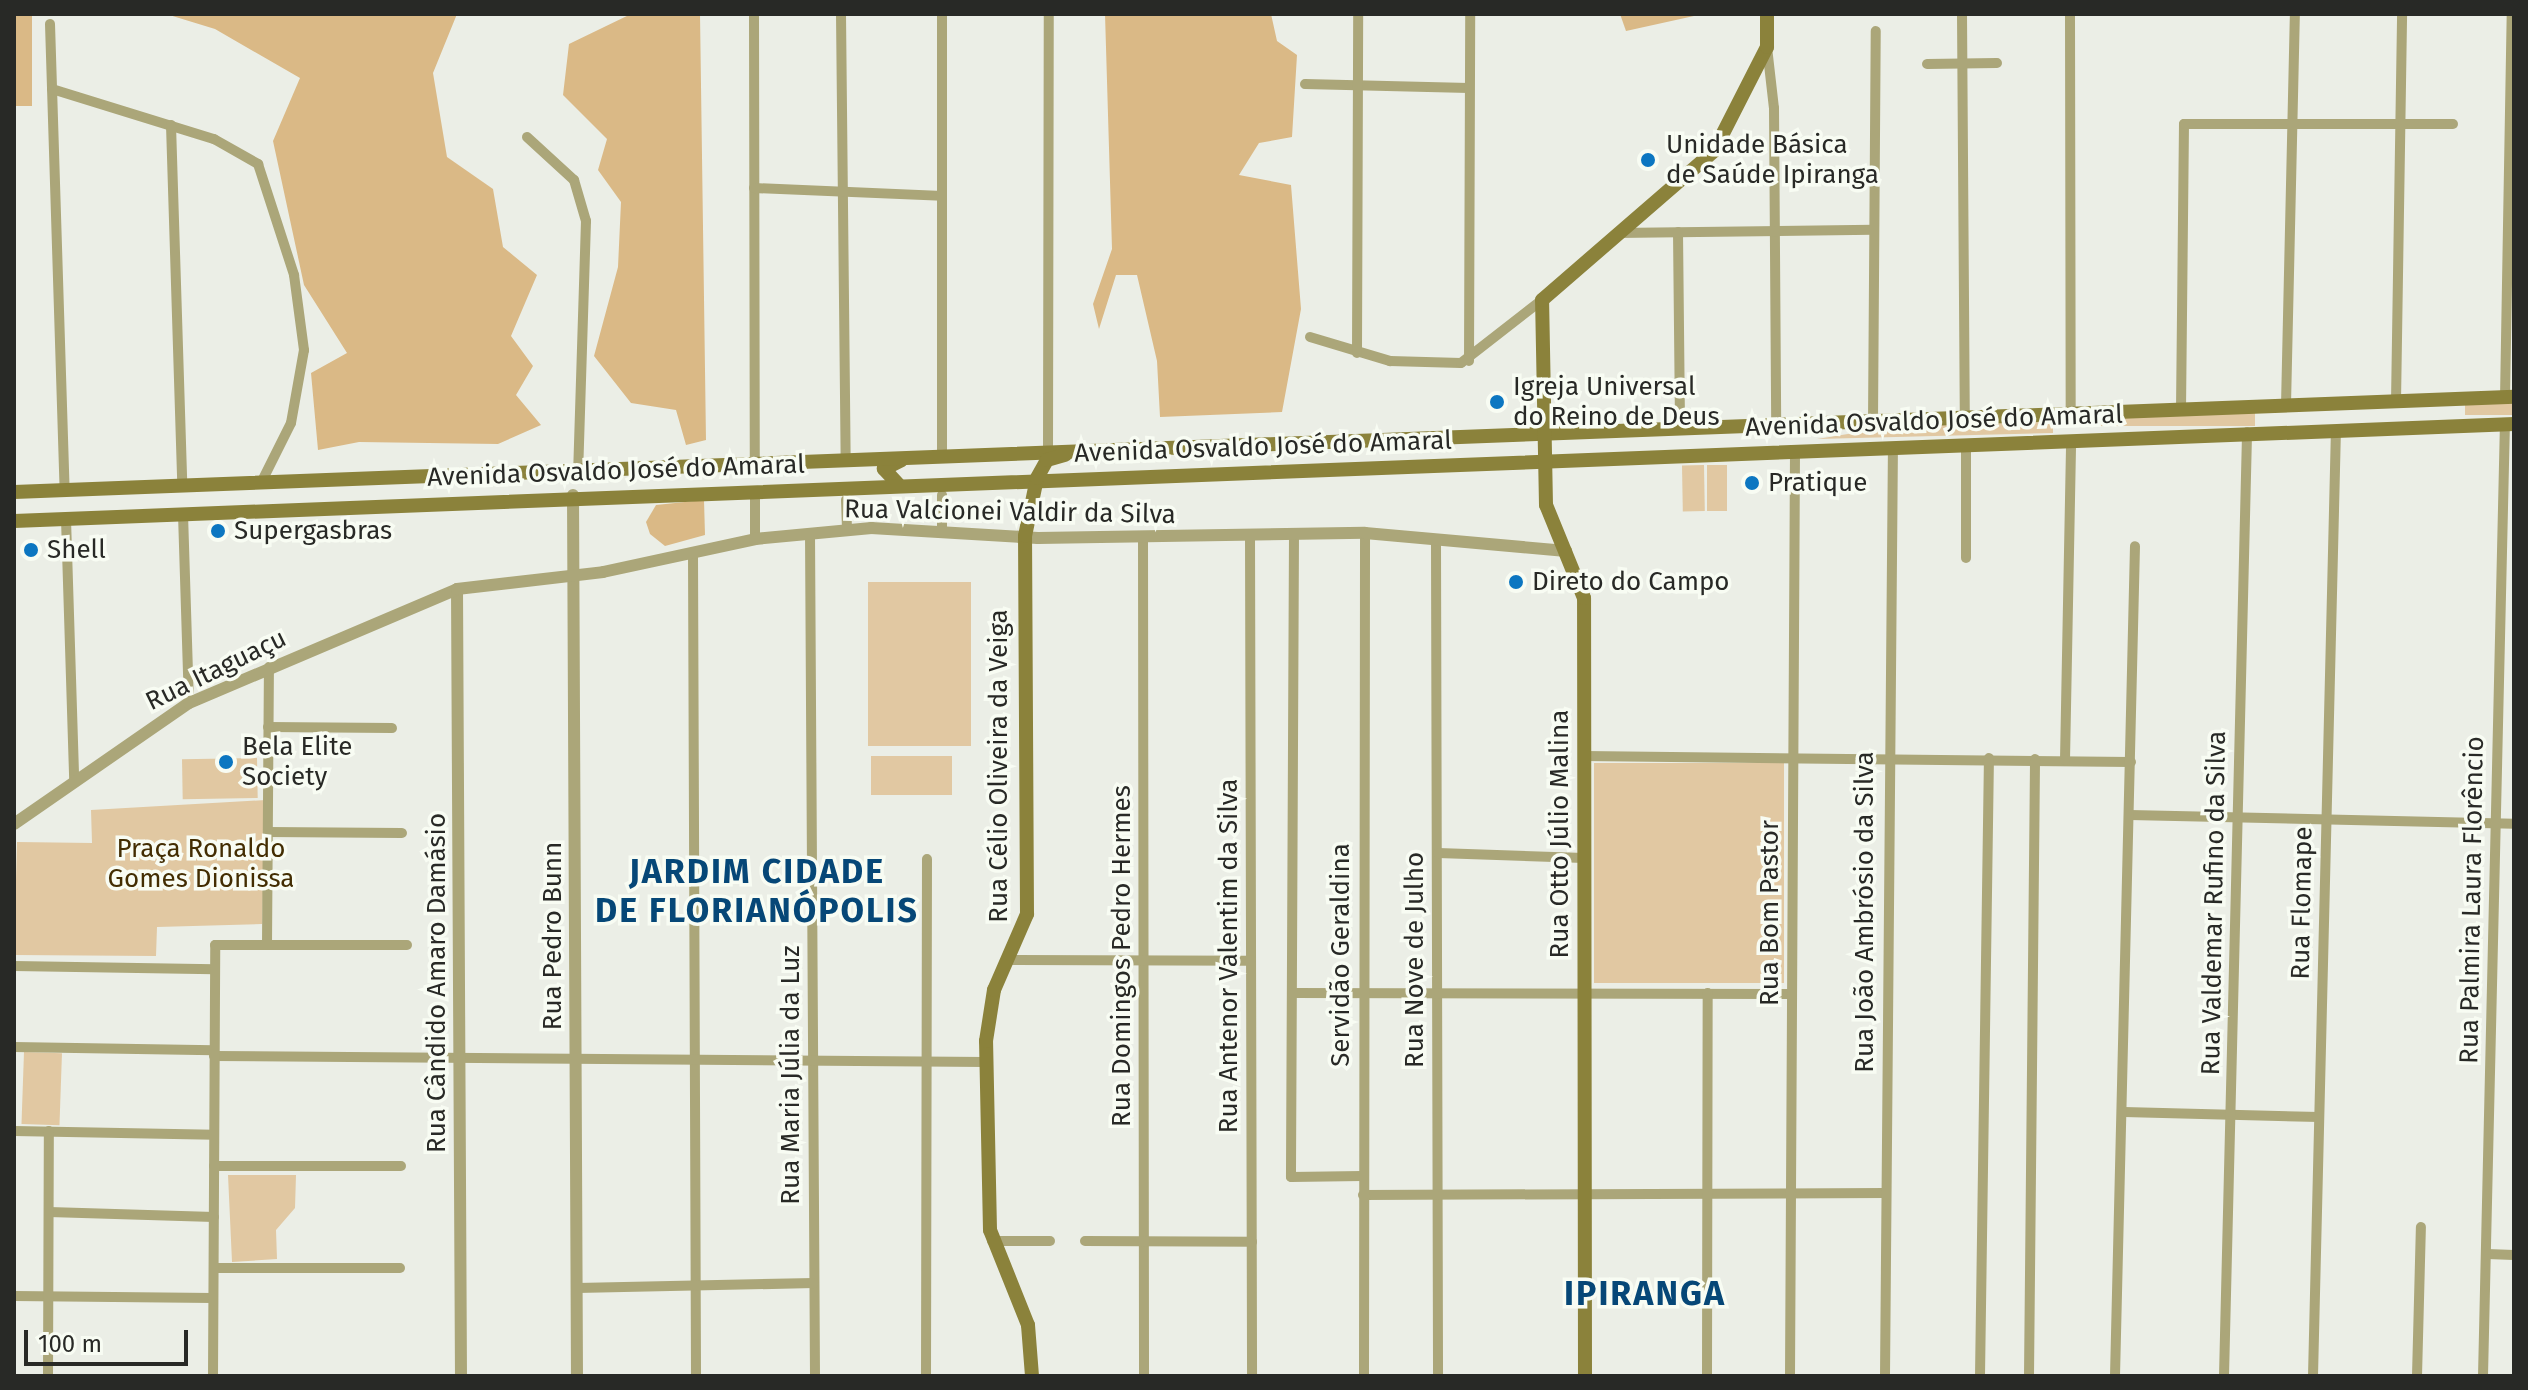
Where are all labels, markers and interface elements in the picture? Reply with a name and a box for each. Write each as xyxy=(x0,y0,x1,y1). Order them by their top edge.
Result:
place label: Unidade Básica de Saúde Ipiranga xyxy=(1666,129,1879,190)
marker: Unidade Básica de Saúde Ipiranga xyxy=(1637,149,1659,171)
place label: Igreja Universal do Reino de Deus xyxy=(1513,371,1720,432)
marker: Igreja Universal do Reino de Deus xyxy=(1488,393,1506,411)
street label: Avenida Osvaldo José do Amaral xyxy=(1745,399,2123,443)
street label: Avenida Osvaldo José do Amaral xyxy=(1074,425,1452,469)
street label: Avenida Osvaldo José do Amaral xyxy=(427,449,805,493)
place label: Pratique xyxy=(1768,467,1867,499)
marker: Pratique xyxy=(1743,474,1761,492)
street label: Rua Valcionei Valdir da Silva xyxy=(844,494,1176,530)
place label: Supergasbras xyxy=(234,515,392,547)
marker: Supergasbras xyxy=(209,522,227,540)
place label: Shell xyxy=(47,534,106,566)
marker: Shell xyxy=(22,541,40,559)
place label: Direto do Campo xyxy=(1532,566,1730,598)
marker: Direto do Campo xyxy=(1507,573,1525,591)
street label: Rua Célio Oliveira da Veiga xyxy=(983,609,1015,923)
street label: Rua Itaguaçu xyxy=(141,623,291,717)
street label: Rua Otto Júlio Malina xyxy=(1544,710,1576,958)
street label: Rua Valdemar Rufino da Silva xyxy=(2195,730,2233,1076)
place label: Bela Elite Society xyxy=(242,731,352,792)
street label: Rua Palmira Laura Florêncio xyxy=(2454,736,2490,1064)
street label: Rua João Ambrósio da Silva xyxy=(1849,751,1881,1073)
marker: Bela Elite Society xyxy=(217,753,235,771)
street label: Rua Antenor Valentim da Silva xyxy=(1213,779,1245,1133)
street label: Rua Domingos Pedro Hermes xyxy=(1106,785,1138,1127)
street label: Rua Cândido Amaro Damásio xyxy=(421,813,453,1153)
street label: Rua Bom Pastor xyxy=(1754,820,1786,1006)
street label: Rua Flomape xyxy=(2285,826,2319,980)
park label: Praça Ronaldo Gomes Dionissa xyxy=(108,833,294,894)
street label: Rua Pedro Bunn xyxy=(537,842,569,1030)
street label: Servidão Geraldina xyxy=(1325,843,1357,1067)
district label: JARDIM CIDADE DE FLORIANÓPOLIS xyxy=(595,851,919,930)
street label: Rua Nove de Julho xyxy=(1399,852,1431,1068)
street label: Rua Maria Júlia da Luz xyxy=(775,945,807,1205)
district label: IPIRANGA xyxy=(1564,1274,1726,1314)
scale bar xyxy=(28,1314,192,1364)
text: 100 m xyxy=(38,1330,102,1358)

